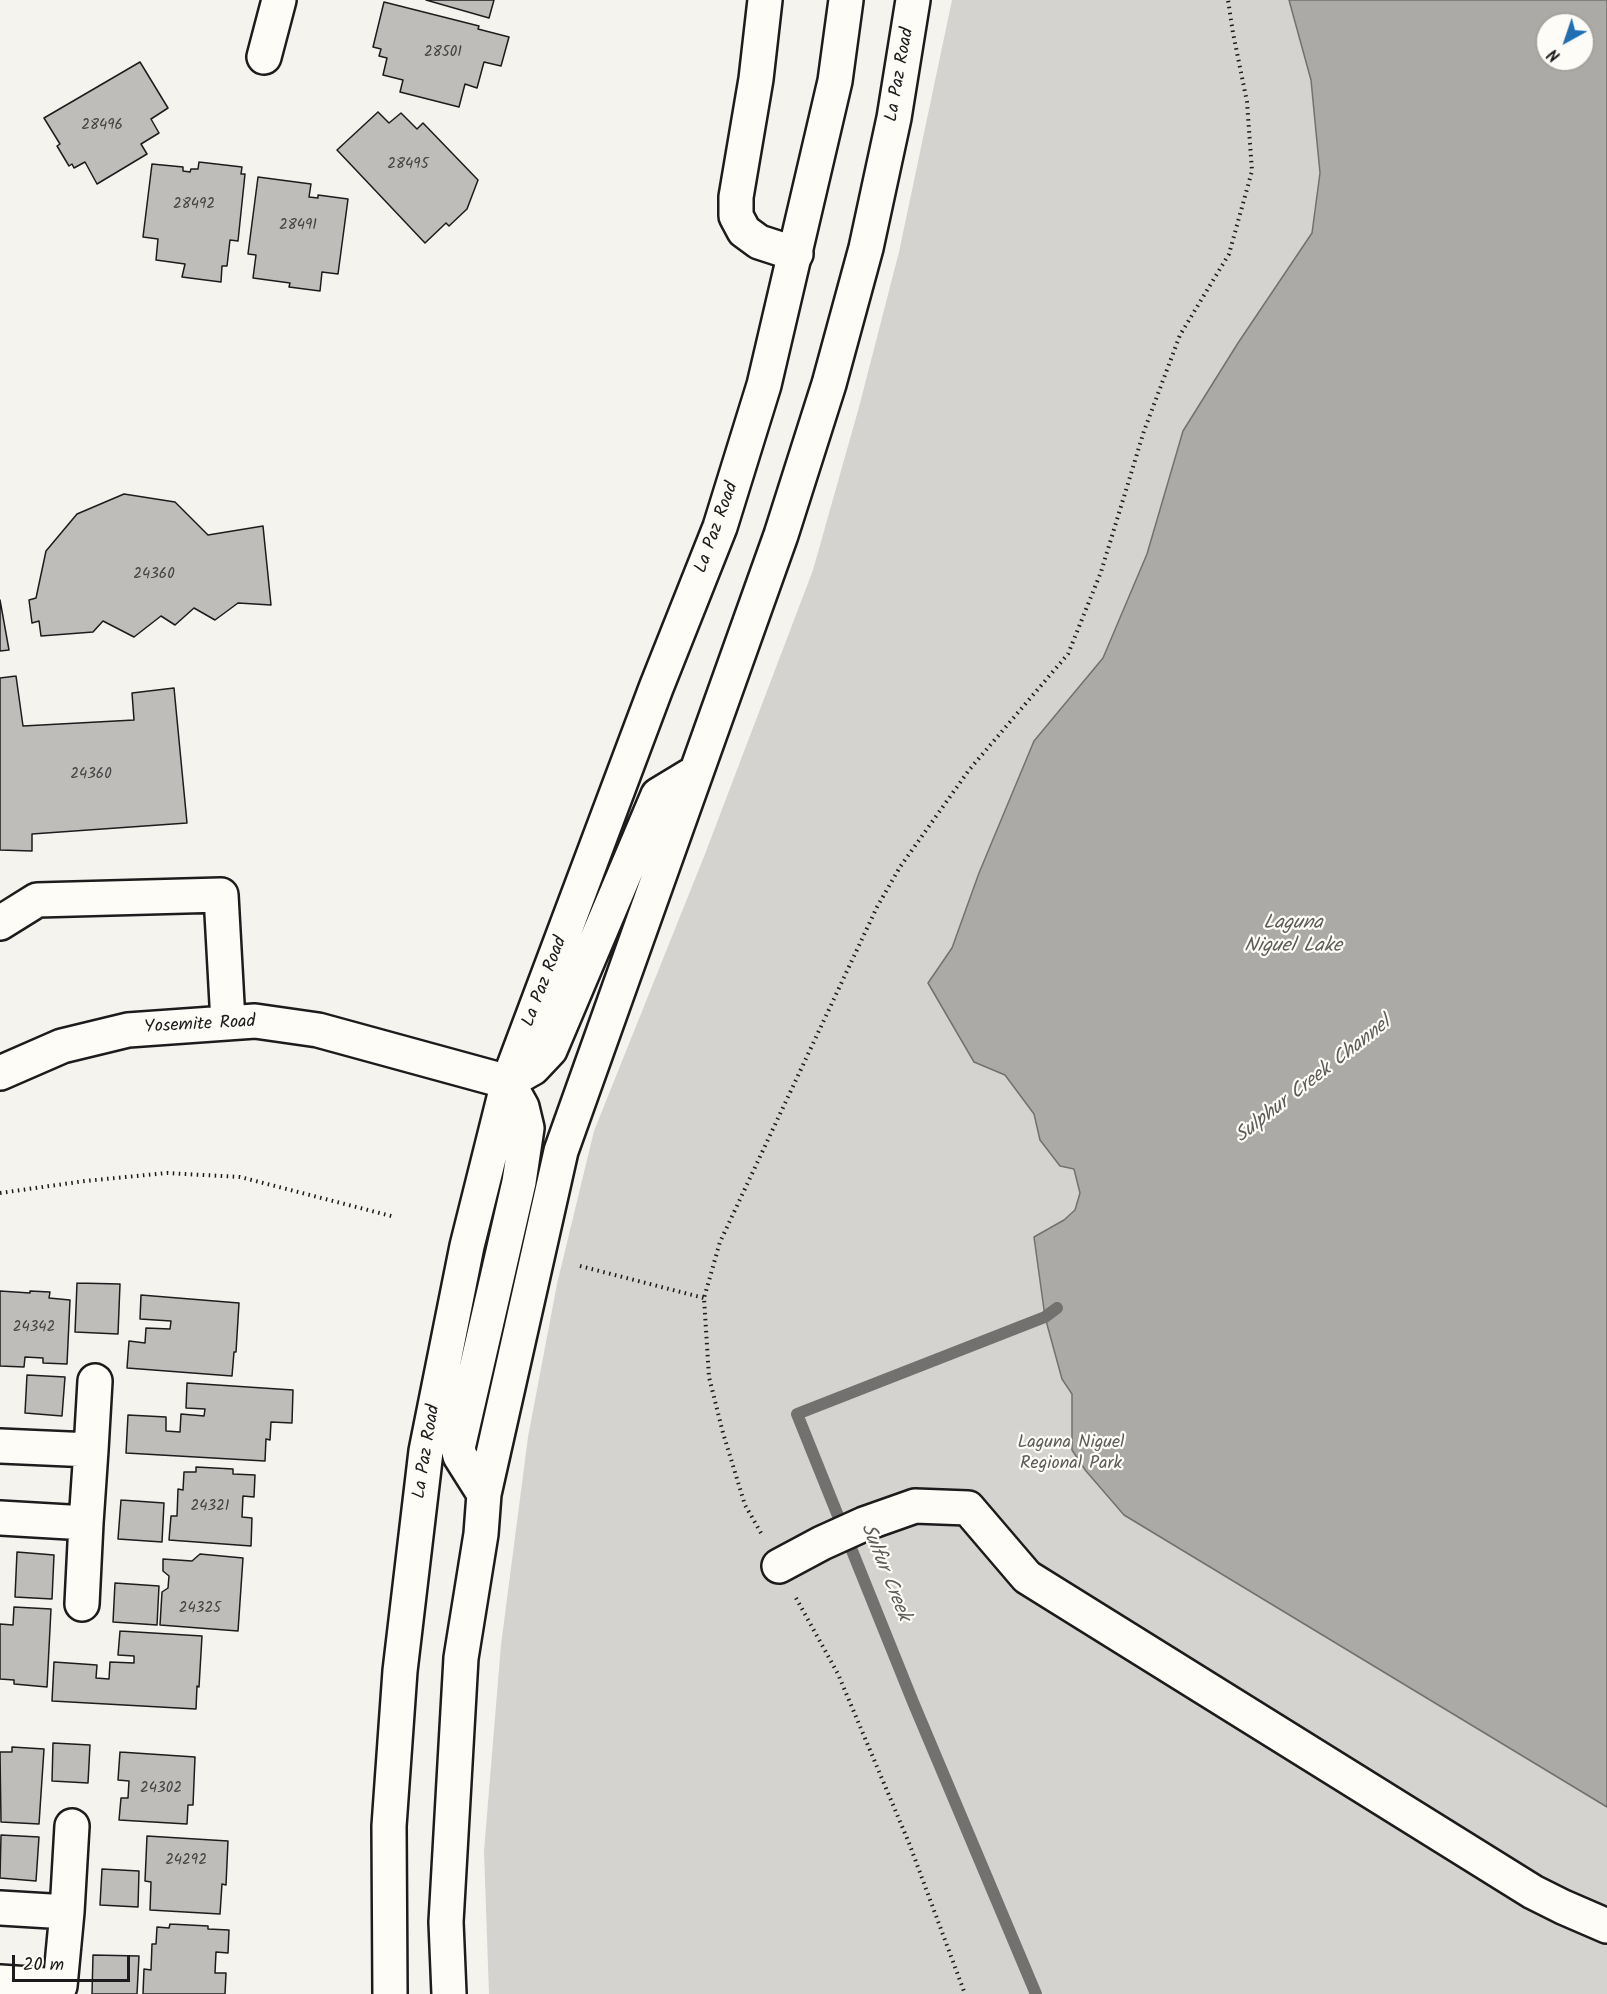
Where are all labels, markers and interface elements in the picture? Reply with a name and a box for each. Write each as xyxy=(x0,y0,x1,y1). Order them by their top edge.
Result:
north arrow xyxy=(1535,12,1595,72)
street label: La Paz Road xyxy=(882,26,920,124)
text: N xyxy=(1542,42,1566,67)
house number: 28501 xyxy=(424,44,462,62)
house number: 28496 xyxy=(81,117,123,135)
house number: 28495 xyxy=(387,156,429,174)
house number: 28492 xyxy=(173,196,215,214)
house number: 28491 xyxy=(279,217,317,235)
street label: La Paz Road xyxy=(692,480,744,576)
house number: 24360 xyxy=(133,566,175,584)
house number: 24360 xyxy=(70,766,112,784)
water label: Laguna Niguel Lake xyxy=(1244,913,1342,960)
street label: La Paz Road xyxy=(519,934,573,1030)
street label: Yosemite Road xyxy=(144,1012,256,1040)
water label: Sulphur Creek Channel xyxy=(1231,1013,1397,1149)
house number: 24342 xyxy=(13,1319,55,1337)
street label: La Paz Road xyxy=(410,1403,446,1501)
park label: Laguna Niguel Regional Park xyxy=(1018,1433,1124,1476)
house number: 24321 xyxy=(191,1498,229,1516)
water label: Sulfur Creek xyxy=(854,1521,914,1625)
house number: 24325 xyxy=(179,1600,221,1618)
house number: 24302 xyxy=(140,1780,182,1798)
house number: 24292 xyxy=(165,1852,207,1870)
scale bar xyxy=(15,1943,134,1981)
text: 20 m xyxy=(23,1951,64,1980)

